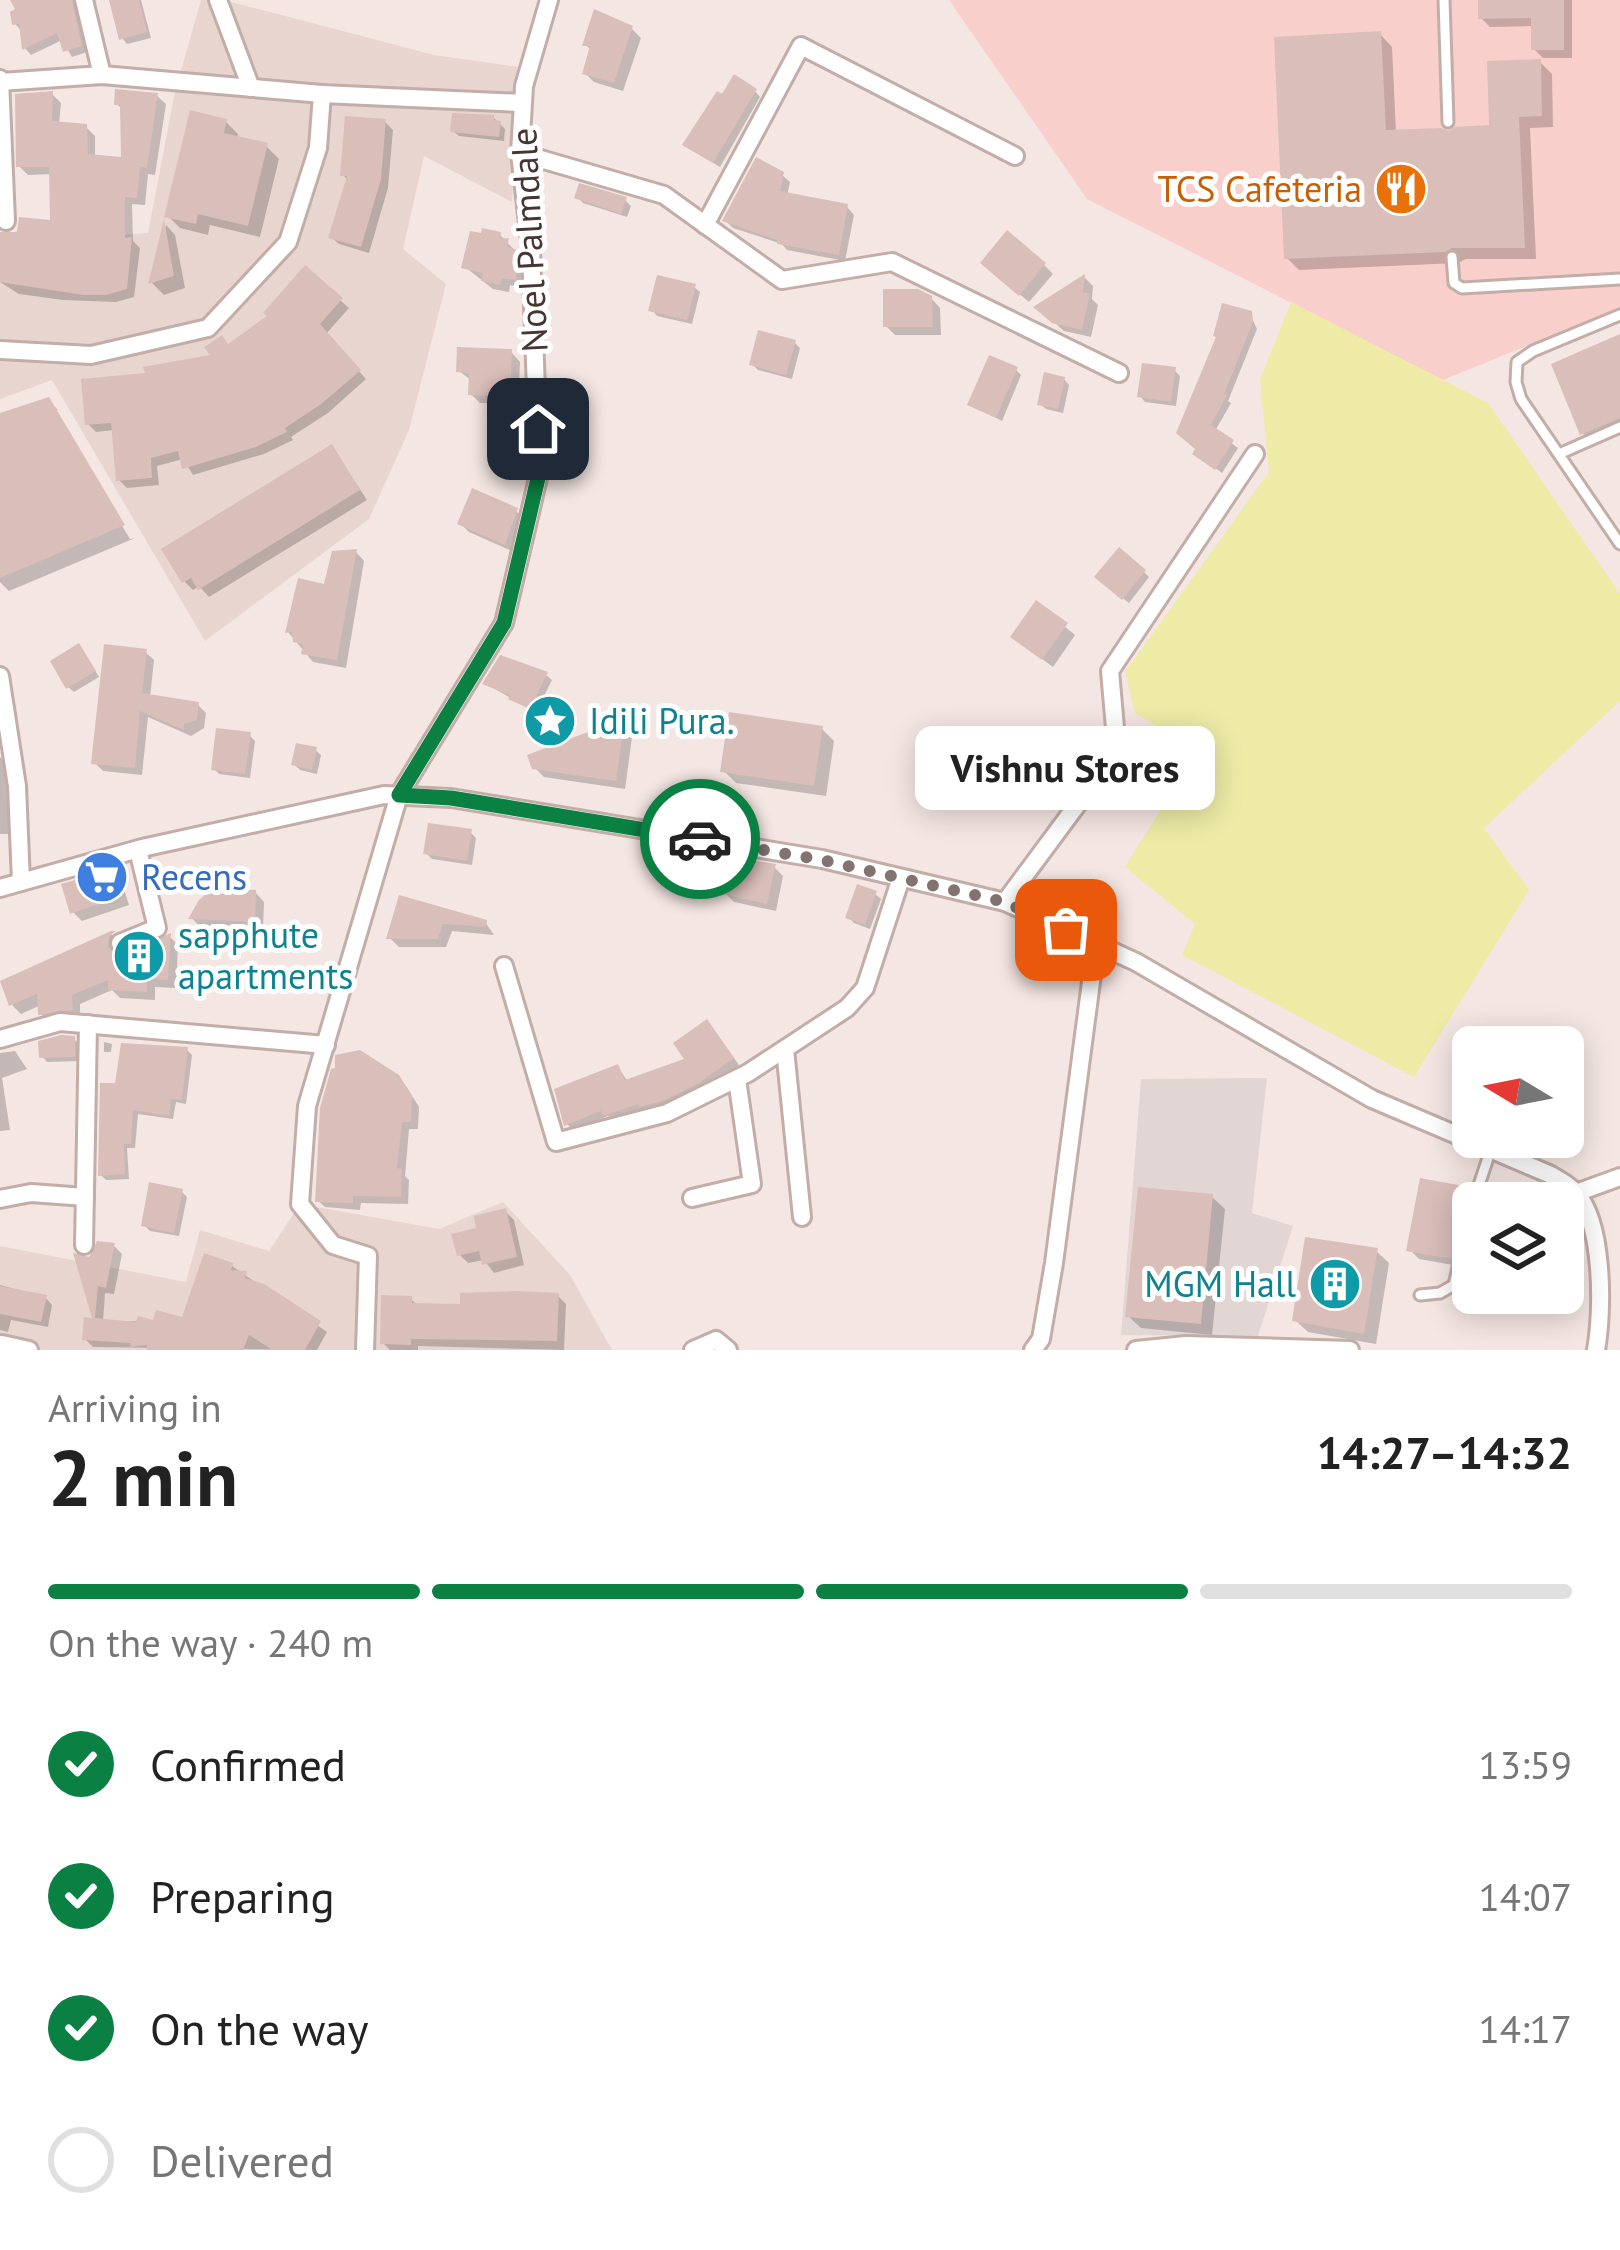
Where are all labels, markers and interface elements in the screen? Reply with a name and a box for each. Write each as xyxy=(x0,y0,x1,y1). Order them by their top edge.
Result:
street label: Noel Palmdale xyxy=(499,127,558,353)
restaurant icon: TCS Cafeteria xyxy=(1373,161,1429,217)
place label: TCS Cafeteria xyxy=(1157,165,1362,212)
pin xyxy=(487,378,589,480)
icon: home xyxy=(505,396,571,462)
place icon: Idili Pura. xyxy=(522,693,578,749)
place label: Idili Pura. xyxy=(589,697,734,744)
callout: Vishnu Stores xyxy=(916,726,1216,810)
text: Vishnu Stores xyxy=(951,742,1179,793)
courier xyxy=(640,779,760,899)
icon: car xyxy=(667,806,733,872)
supermarket icon: Recens xyxy=(74,849,130,905)
place label: Recens xyxy=(141,853,247,900)
pin xyxy=(1015,879,1117,981)
icon: bag xyxy=(1033,897,1099,963)
place label: sapphute apartments xyxy=(178,911,353,999)
building icon: sapphute apartments xyxy=(111,928,167,984)
north arrow xyxy=(1452,1026,1584,1158)
map controls xyxy=(1452,1026,1584,1314)
button: layers xyxy=(1452,1182,1584,1314)
building icon: MGM Hall xyxy=(1307,1256,1363,1312)
place label: MGM Hall xyxy=(1144,1260,1296,1307)
text: Arriving in xyxy=(48,1382,222,1433)
text: 14:27–14:32 xyxy=(1317,1423,1572,1481)
text: 2 min xyxy=(48,1427,238,1528)
text: On the way · 240 m xyxy=(48,1617,373,1668)
icon: check xyxy=(48,1731,114,1797)
text: Confirmed xyxy=(150,1735,346,1793)
text: 13:59 xyxy=(1478,1739,1572,1790)
icon: check xyxy=(48,1863,114,1929)
text: Preparing xyxy=(150,1867,335,1925)
text: 14:07 xyxy=(1478,1871,1572,1922)
icon: check xyxy=(48,1995,114,2061)
text: On the way xyxy=(150,1999,369,2057)
text: 14:17 xyxy=(1478,2003,1572,2054)
text: Delivered xyxy=(150,2131,334,2189)

